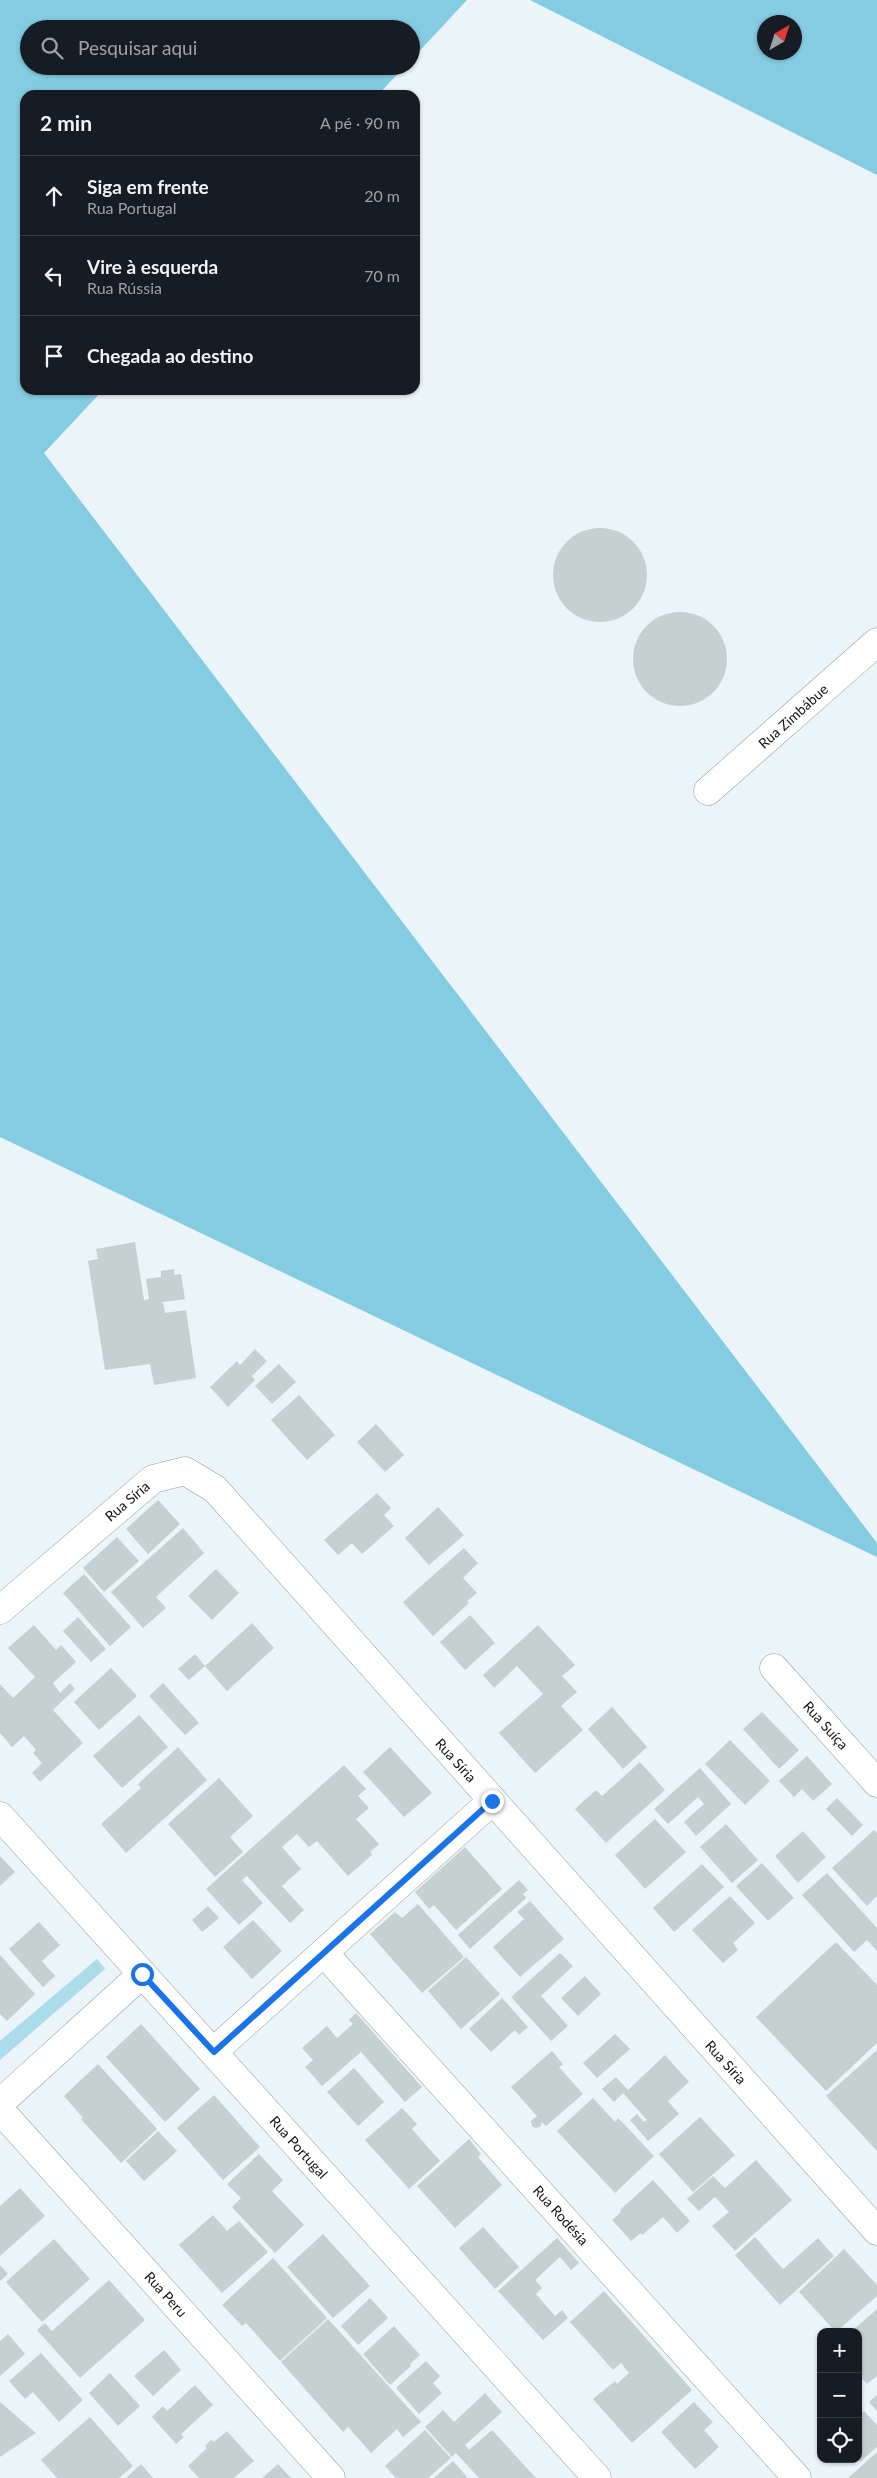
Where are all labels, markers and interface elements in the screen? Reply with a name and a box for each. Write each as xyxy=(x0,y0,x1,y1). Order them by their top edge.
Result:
north arrow xyxy=(757,15,802,60)
search box xyxy=(20,20,420,75)
icon: search xyxy=(38,34,66,62)
text: Pesquisar aqui xyxy=(78,36,197,59)
text: 2 min xyxy=(40,110,92,135)
text: A pé · 90 m xyxy=(320,113,400,132)
text: Siga em frente xyxy=(87,175,209,198)
icon: ahead xyxy=(40,182,68,210)
text: 20 m xyxy=(364,186,400,205)
text: Rua Portugal xyxy=(87,198,176,217)
text: Vire à esquerda xyxy=(87,255,218,278)
icon: left xyxy=(40,262,68,290)
text: 70 m xyxy=(364,266,400,285)
text: Rua Rússia xyxy=(87,278,162,297)
icon: arrive xyxy=(40,342,68,370)
text: Chegada ao destino xyxy=(87,344,253,367)
street label: Rua Zimbábue xyxy=(755,680,831,752)
street label: Rua Síria xyxy=(101,1477,153,1525)
street label: Rua Suíça xyxy=(800,1697,852,1753)
street label: Rua Síria xyxy=(432,1735,480,1785)
route end xyxy=(481,1790,504,1813)
route start xyxy=(131,1963,154,1986)
street label: Rua Síria xyxy=(702,2037,750,2087)
street label: Rua Portugal xyxy=(266,2112,332,2182)
street label: Rua Rodésia xyxy=(530,2182,592,2248)
street label: Rua Peru xyxy=(141,2268,191,2320)
map controls xyxy=(817,2328,862,2463)
button: + xyxy=(817,2328,862,2373)
button: − xyxy=(817,2373,862,2418)
button: locate xyxy=(817,2418,862,2463)

